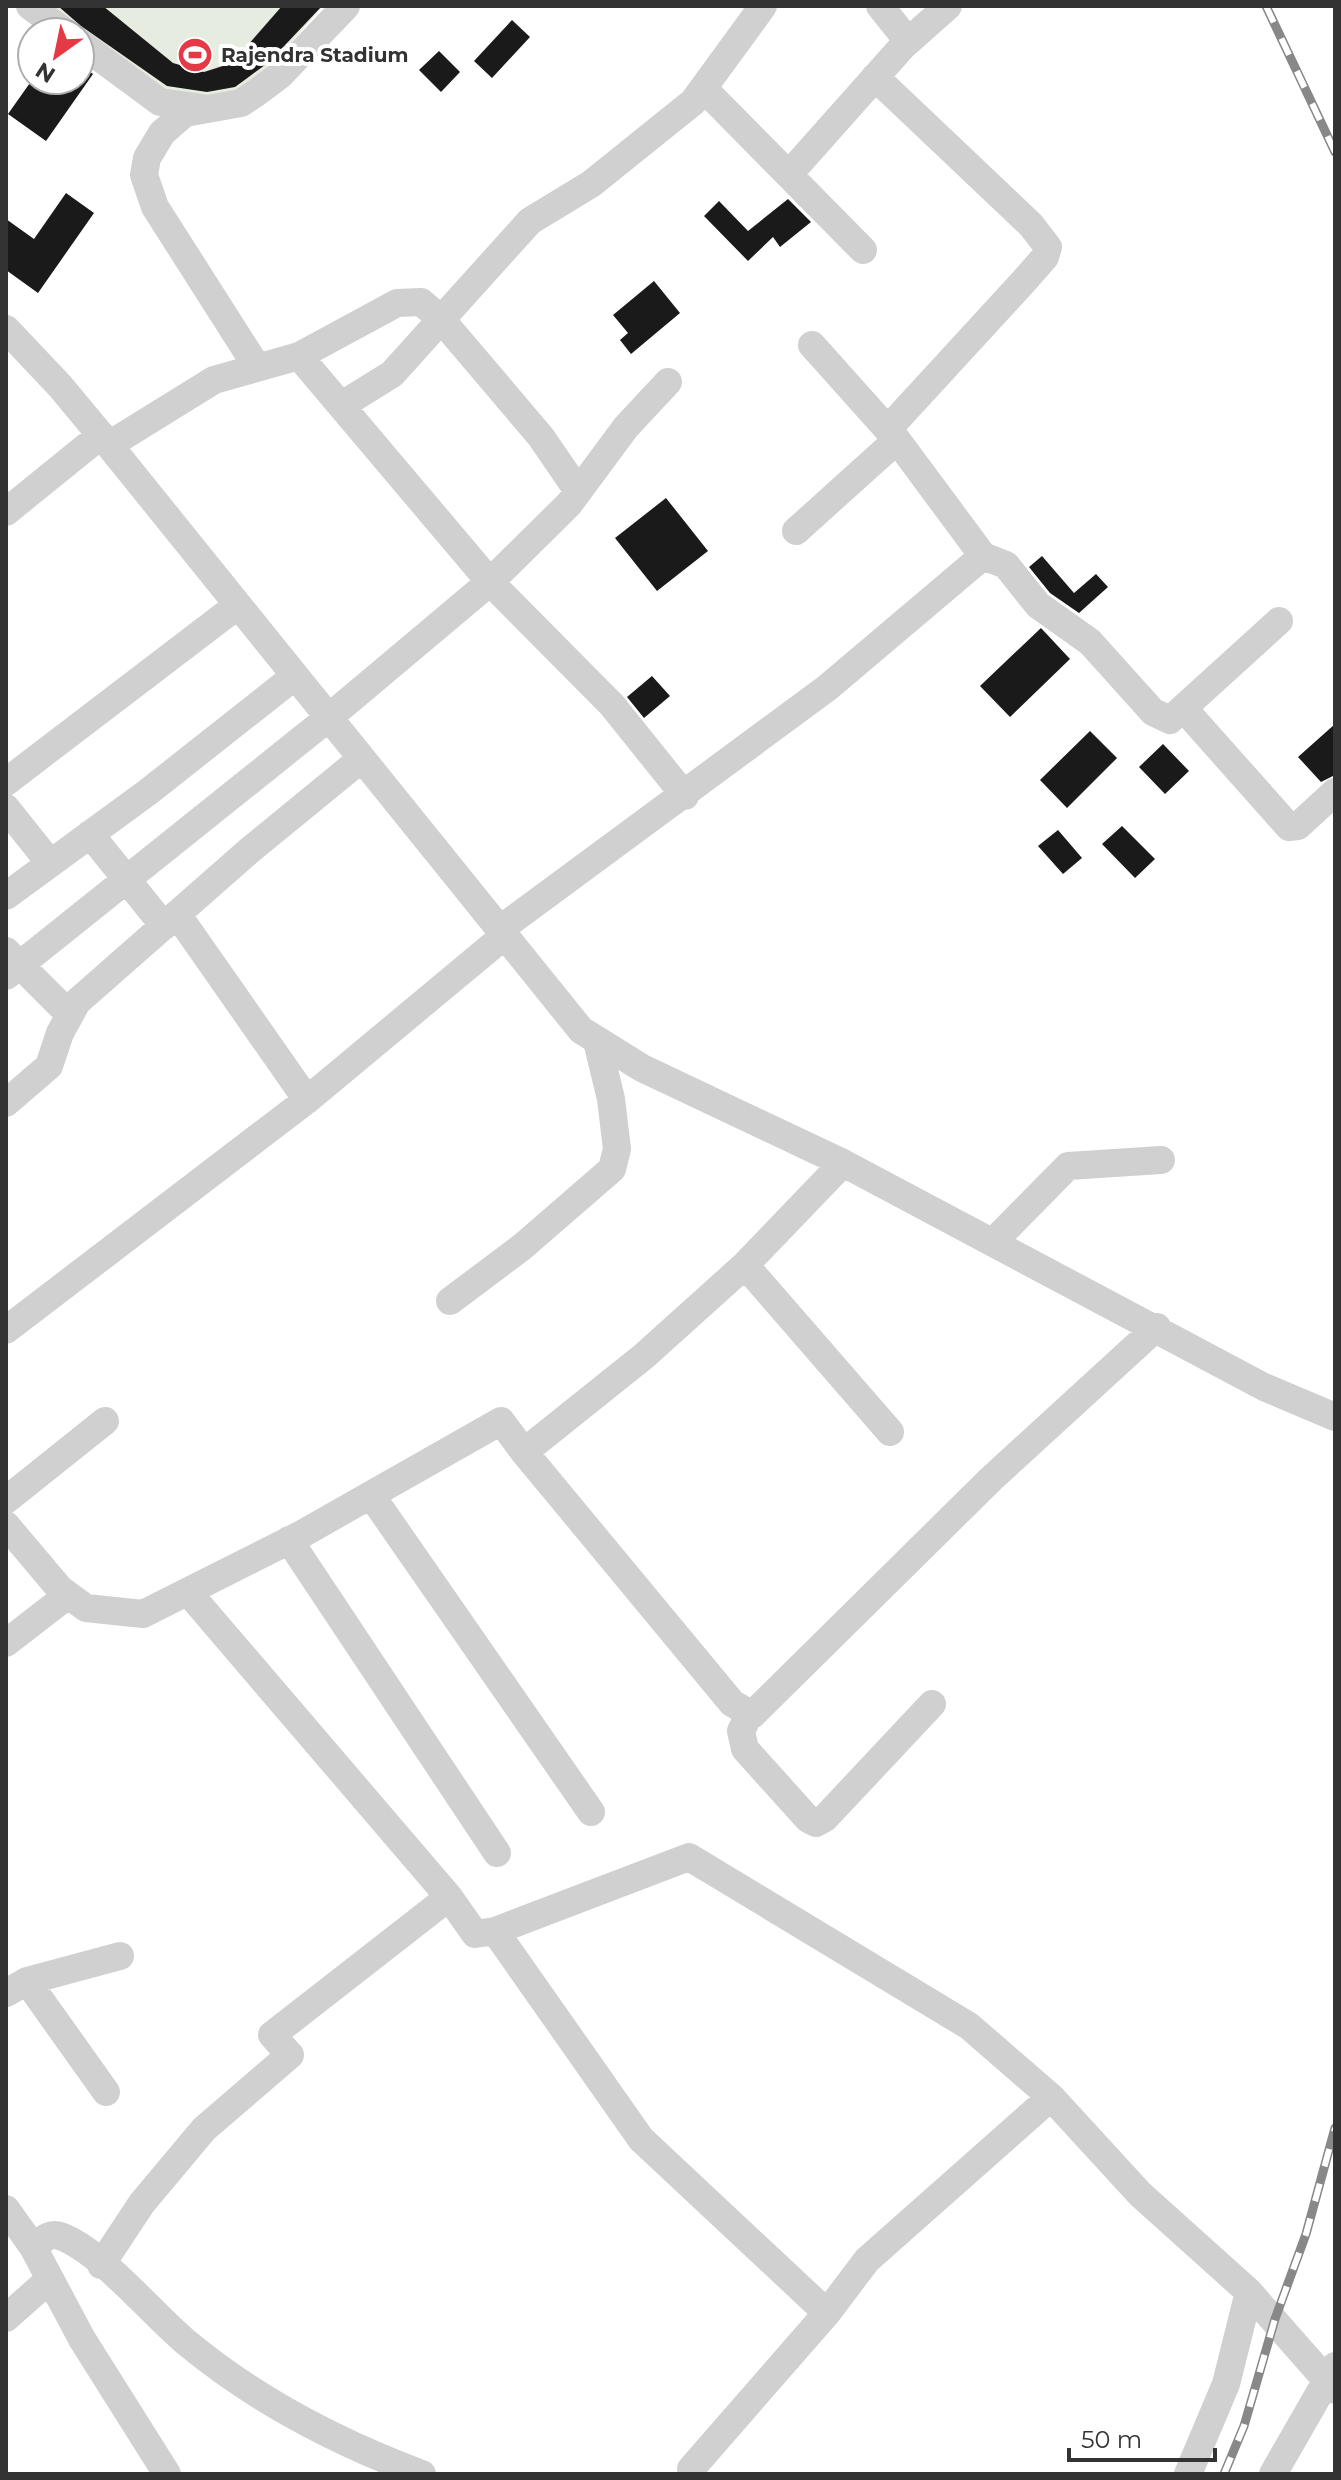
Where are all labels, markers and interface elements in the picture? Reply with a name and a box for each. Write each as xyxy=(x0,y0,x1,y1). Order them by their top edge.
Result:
north arrow xyxy=(16,16,96,96)
sports icon: Rajendra Stadium xyxy=(176,36,214,74)
place label: Rajendra Stadium xyxy=(221,43,408,67)
text: N xyxy=(31,56,60,89)
scale bar xyxy=(1069,2412,1215,2462)
text: 50 m xyxy=(1081,2425,1142,2454)

